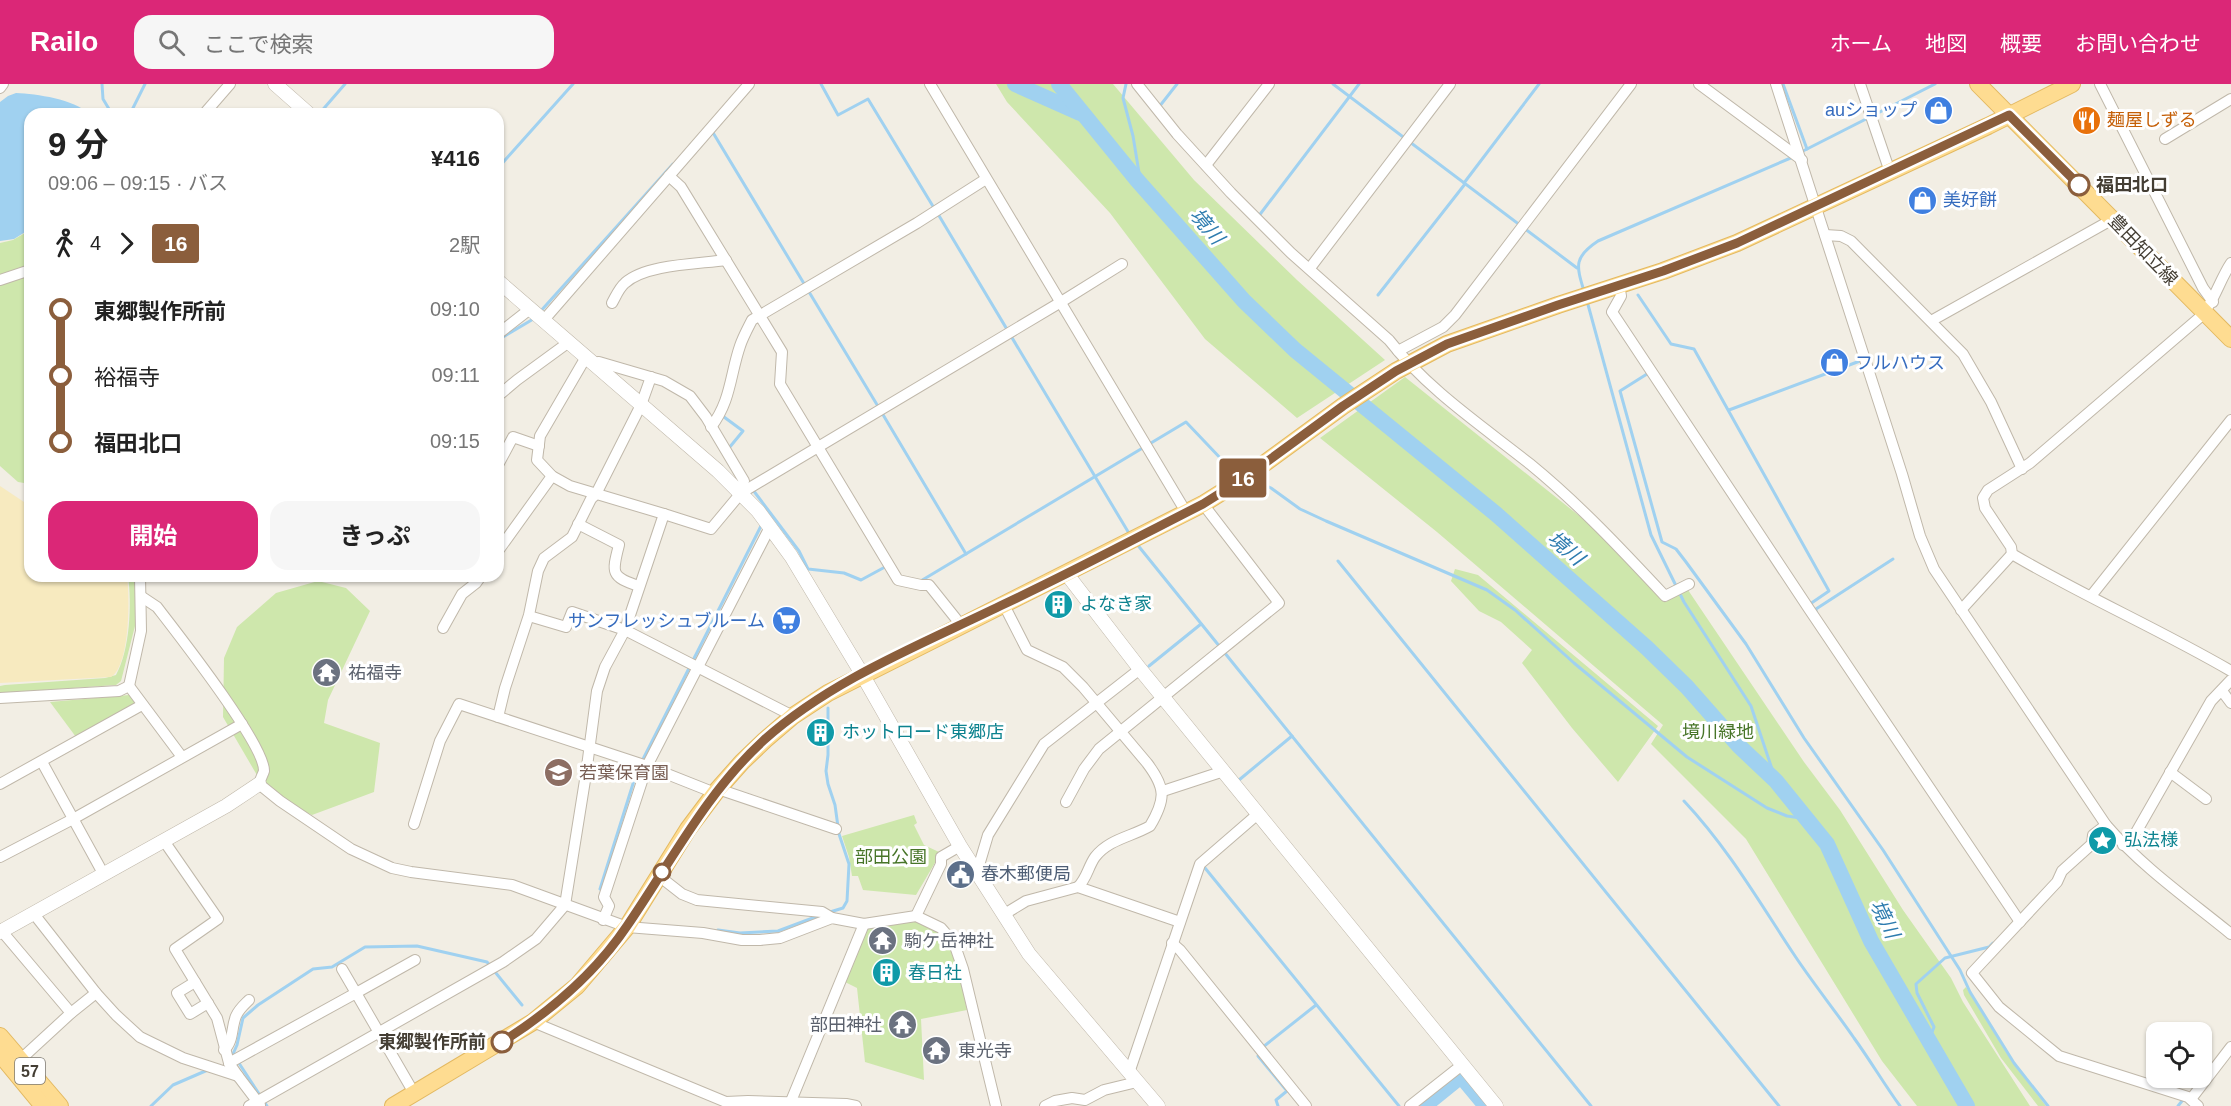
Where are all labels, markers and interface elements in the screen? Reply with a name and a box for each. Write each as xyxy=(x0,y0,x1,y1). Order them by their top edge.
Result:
search box xyxy=(134,15,554,69)
text: Railo xyxy=(30,26,98,57)
icon: search xyxy=(155,26,188,59)
text: ここで検索 xyxy=(203,32,313,57)
text: ホーム xyxy=(1830,32,1892,55)
text: 地図 xyxy=(1925,32,1967,55)
text: 概要 xyxy=(2000,32,2042,55)
text: お問い合わせ xyxy=(2075,32,2201,55)
shop icon: auショップ xyxy=(1922,94,1954,126)
place label: auショップ xyxy=(1825,100,1917,120)
restaurant icon: 麺屋しずる xyxy=(2070,104,2102,136)
place label: 麺屋しずる xyxy=(2107,110,2197,130)
text: 9 分 xyxy=(48,126,109,163)
text: ¥416 xyxy=(431,146,480,171)
text: 09:06 – 09:15 · バス xyxy=(48,172,228,194)
marker: 福田北口 xyxy=(2068,174,2090,196)
place label: 福田北口 xyxy=(2096,175,2168,195)
shop icon: 美好餅 xyxy=(1906,184,1938,216)
place label: 美好餅 xyxy=(1943,190,1997,210)
water label: 境川 xyxy=(1186,204,1230,250)
street label: 豊田知立線 xyxy=(2105,211,2181,289)
icon: walk xyxy=(48,227,81,260)
icon: forward xyxy=(110,227,143,260)
text: 4 xyxy=(90,232,101,254)
text: 16 xyxy=(164,232,187,255)
text: 2駅 xyxy=(449,234,480,256)
text: 09:10 xyxy=(430,298,480,320)
text: 東郷製作所前 xyxy=(94,299,226,324)
shop icon: フルハウス xyxy=(1818,347,1850,379)
place label: フルハウス xyxy=(1855,353,1945,373)
text: 09:11 xyxy=(431,364,480,386)
text: 裕福寺 xyxy=(94,365,160,390)
text: 09:15 xyxy=(430,430,480,452)
text: 福田北口 xyxy=(94,431,182,456)
line badge: 16 xyxy=(1216,458,1270,498)
text: 16 xyxy=(1231,467,1255,490)
button: 開始 xyxy=(48,501,258,570)
button: きっぷ xyxy=(270,501,480,570)
water label: 境川 xyxy=(1544,527,1590,571)
building icon: よなき家 xyxy=(1043,588,1075,620)
place label: よなき家 xyxy=(1080,594,1152,614)
supermarket icon: サンフレッシュブルーム xyxy=(770,605,802,637)
place label: サンフレッシュブルーム xyxy=(568,611,765,631)
temple icon: 祐福寺 xyxy=(311,657,343,689)
place label: 祐福寺 xyxy=(348,663,402,683)
building icon: ホットロード東郷店 xyxy=(805,716,837,748)
place label: ホットロード東郷店 xyxy=(842,722,1004,742)
park label: 境川緑地 xyxy=(1682,722,1754,742)
school or university icon: 若葉保育園 xyxy=(542,757,574,789)
place label: 若葉保育園 xyxy=(579,763,669,783)
place icon: 弘法様 xyxy=(2087,824,2119,856)
place label: 弘法様 xyxy=(2124,830,2178,850)
park label: 部田公園 xyxy=(855,847,927,867)
public building icon: 春木郵便局 xyxy=(944,858,976,890)
unlabelled marker xyxy=(653,863,671,881)
place label: 春木郵便局 xyxy=(981,864,1071,884)
water label: 境川 xyxy=(1866,896,1905,944)
temple icon: 駒ケ岳神社 xyxy=(867,925,899,957)
place label: 駒ケ岳神社 xyxy=(904,931,994,951)
building icon: 春日社 xyxy=(871,957,903,989)
place label: 春日社 xyxy=(908,963,962,983)
temple icon: 部田神社 xyxy=(887,1009,919,1041)
place label: 部田神社 xyxy=(810,1015,882,1035)
map controls xyxy=(2146,1022,2212,1088)
button: locate xyxy=(2146,1022,2212,1088)
marker: 東郷製作所前 xyxy=(491,1031,513,1053)
place label: 東郷製作所前 xyxy=(378,1032,486,1052)
temple icon: 東光寺 xyxy=(921,1035,953,1067)
place label: 東光寺 xyxy=(958,1041,1012,1061)
road number: 57 xyxy=(15,1058,45,1084)

